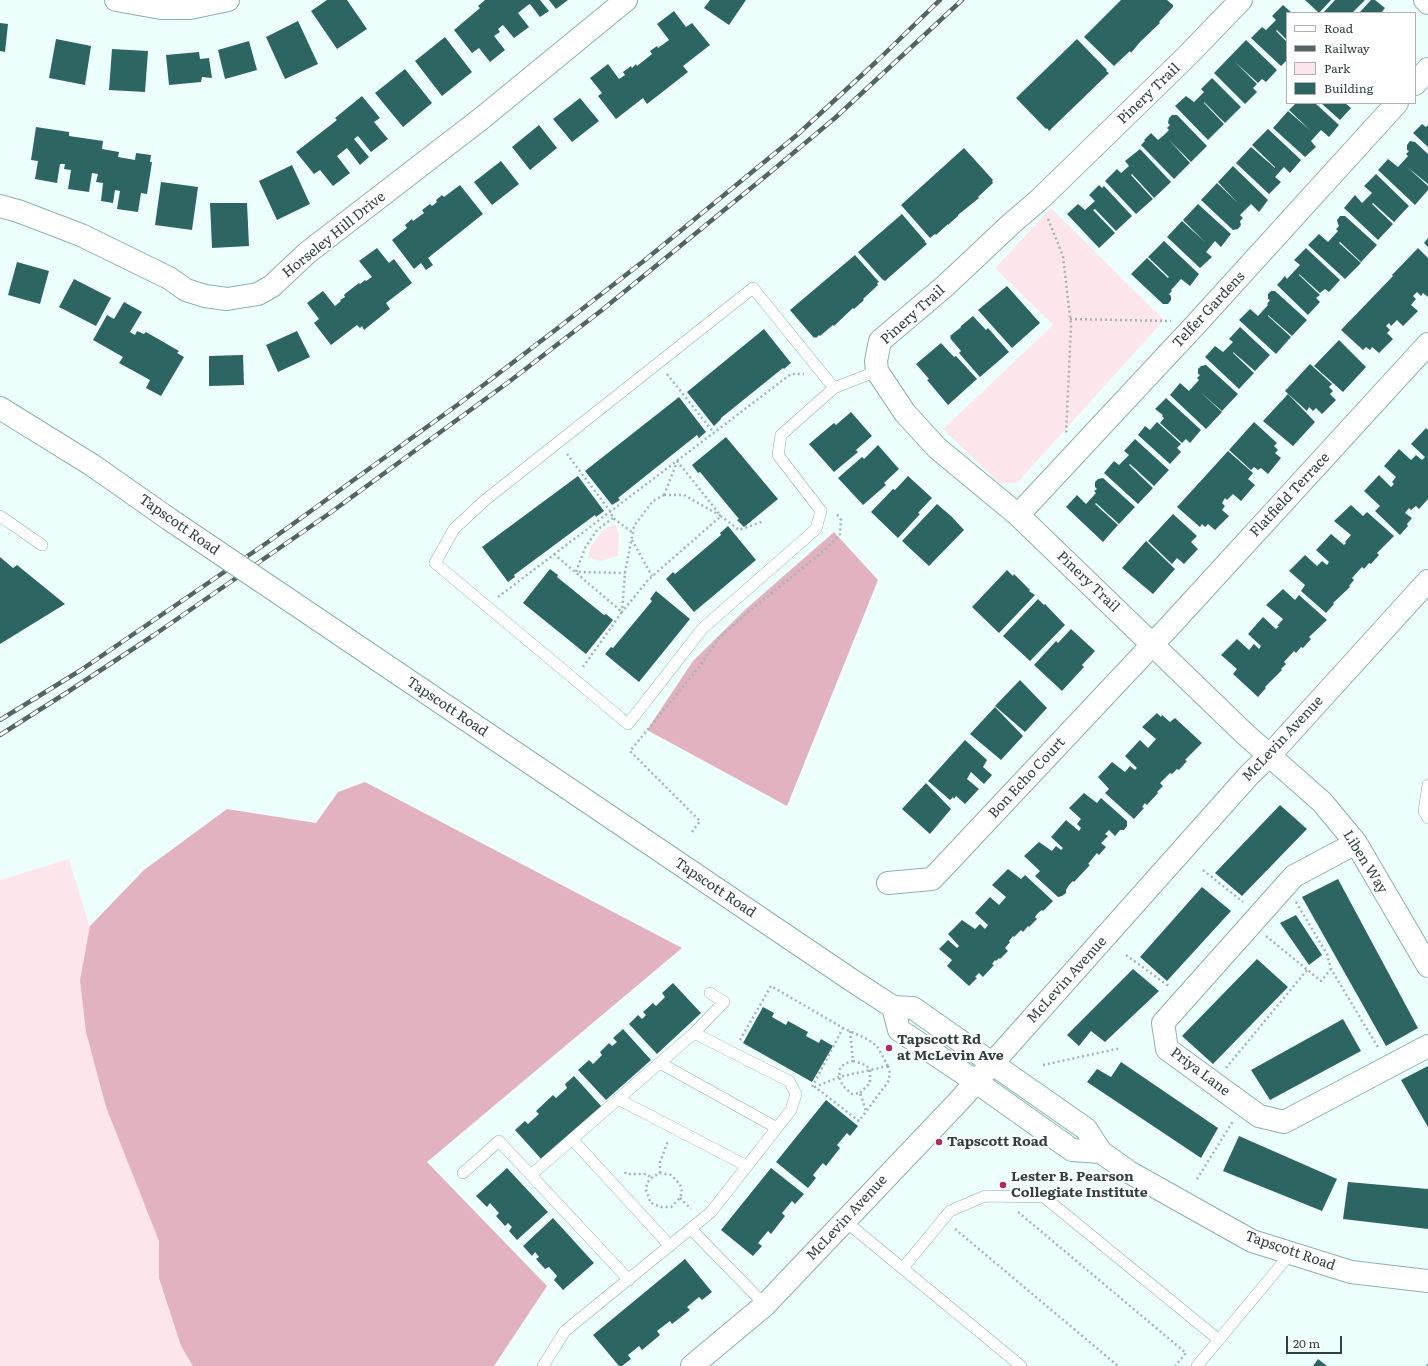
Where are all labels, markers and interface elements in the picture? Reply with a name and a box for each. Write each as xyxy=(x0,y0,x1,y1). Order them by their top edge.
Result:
legend xyxy=(1286,12,1416,104)
text: Road xyxy=(1324,19,1353,37)
text: Railway xyxy=(1324,39,1370,57)
text: Park xyxy=(1324,59,1350,77)
street label: Pinery Trail xyxy=(1114,60,1184,128)
text: Building xyxy=(1324,79,1373,97)
street label: Horseley Hill Drive xyxy=(279,188,389,282)
street label: Telfer Gardens xyxy=(1169,268,1249,352)
street label: Pinery Trail xyxy=(878,282,948,348)
street label: Flatfield Terrace xyxy=(1247,449,1333,541)
street label: Tapscott Road xyxy=(135,491,223,559)
street label: Pinery Trail xyxy=(1053,548,1123,616)
street label: Tapscott Road xyxy=(403,674,491,740)
street label: McLevin Avenue xyxy=(1239,693,1327,785)
street label: Bon Echo Court xyxy=(985,734,1069,822)
street label: Liben Way xyxy=(1339,827,1391,897)
street label: Tapscott Road xyxy=(671,855,759,921)
street label: McLevin Avenue xyxy=(1024,933,1110,1027)
place label: Tapscott Rd at McLevin Ave xyxy=(897,1032,1004,1064)
marker: Tapscott Rd at McLevin Ave xyxy=(884,1043,894,1053)
street label: Priya Lane xyxy=(1167,1044,1233,1100)
place label: Tapscott Road xyxy=(947,1134,1048,1150)
marker: Tapscott Road xyxy=(934,1137,944,1147)
place label: Lester B. Pearson Collegiate Institute xyxy=(1011,1169,1148,1202)
street label: McLevin Avenue xyxy=(803,1172,891,1264)
marker: Lester B. Pearson Collegiate Institute xyxy=(998,1180,1008,1190)
street label: Tapscott Road xyxy=(1243,1228,1337,1274)
scale bar xyxy=(1288,1328,1344,1354)
text: 20 m xyxy=(1293,1334,1320,1352)

